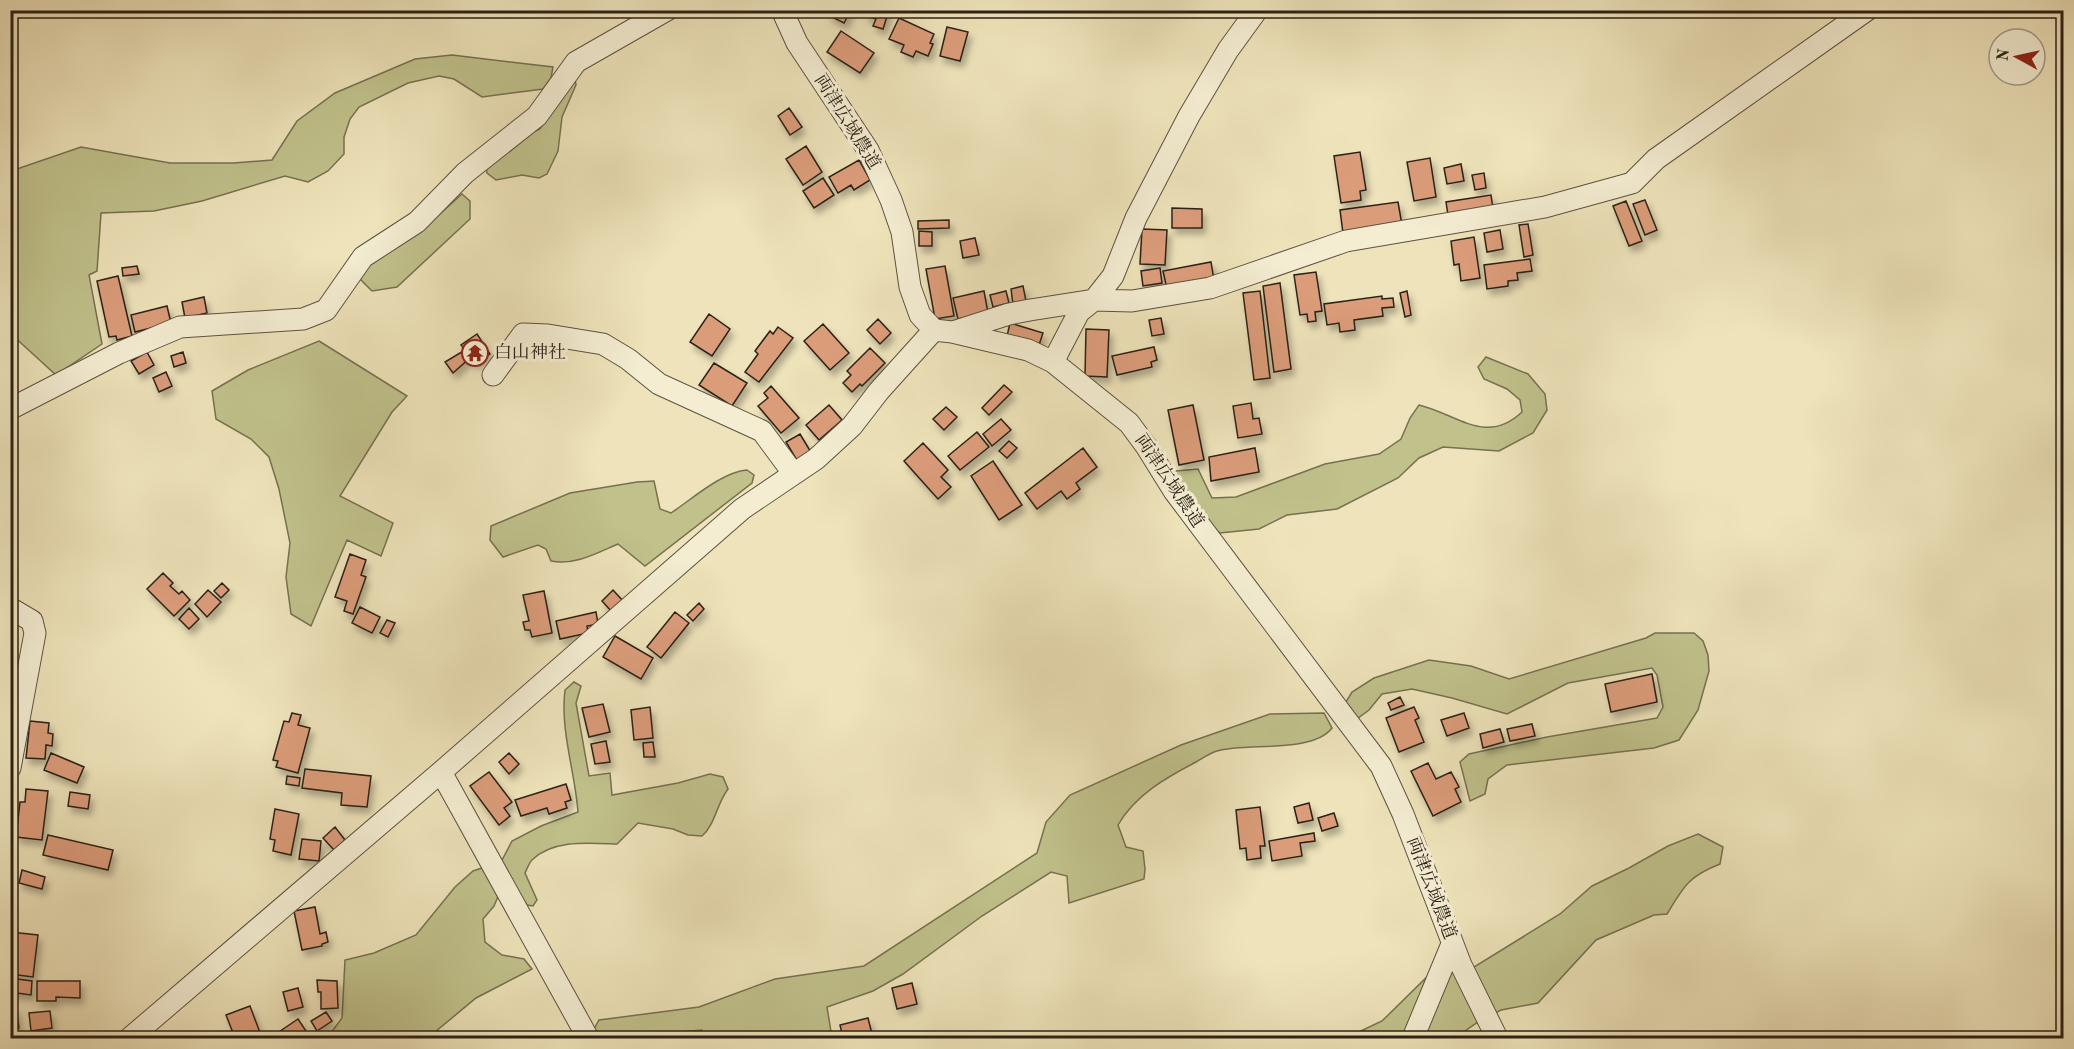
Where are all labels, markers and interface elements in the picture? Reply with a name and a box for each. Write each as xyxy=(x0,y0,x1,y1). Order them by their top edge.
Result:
north arrow xyxy=(1987,27,2047,87)
text: N xyxy=(1995,47,2013,62)
street label: 両津広域農道 xyxy=(811,70,885,173)
temple icon: 白山神社 xyxy=(460,338,490,368)
place label: 白山神社 xyxy=(494,342,566,362)
street label: 両津広域農道 xyxy=(1131,430,1208,531)
street label: 両津広域農道 xyxy=(1403,834,1461,942)

